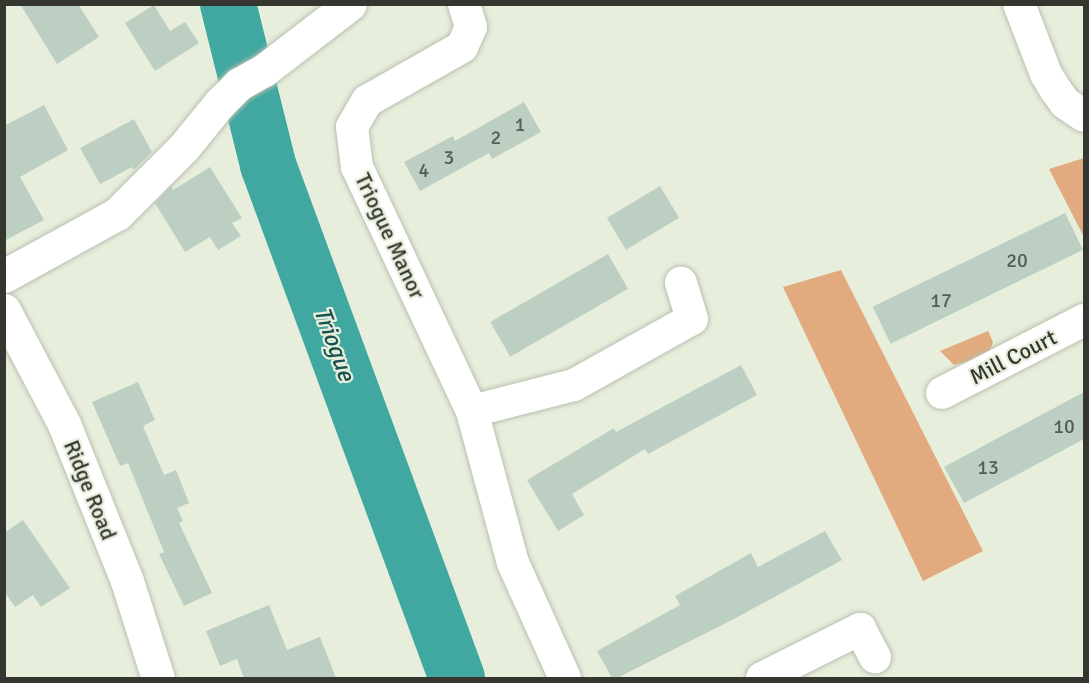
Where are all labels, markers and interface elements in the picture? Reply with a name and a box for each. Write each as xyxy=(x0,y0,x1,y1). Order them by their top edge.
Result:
house number: 1 xyxy=(515,112,525,136)
house number: 2 xyxy=(491,125,501,149)
house number: 3 xyxy=(444,145,454,169)
house number: 4 xyxy=(419,158,429,182)
street label: Triogue Manor xyxy=(349,169,431,303)
house number: 20 xyxy=(1006,248,1028,272)
house number: 17 xyxy=(930,288,952,312)
water label: Triogue xyxy=(307,303,361,385)
street label: Mill Court xyxy=(965,324,1061,390)
house number: 10 xyxy=(1053,414,1075,438)
street label: Ridge Road xyxy=(58,436,122,544)
house number: 13 xyxy=(977,455,999,479)

